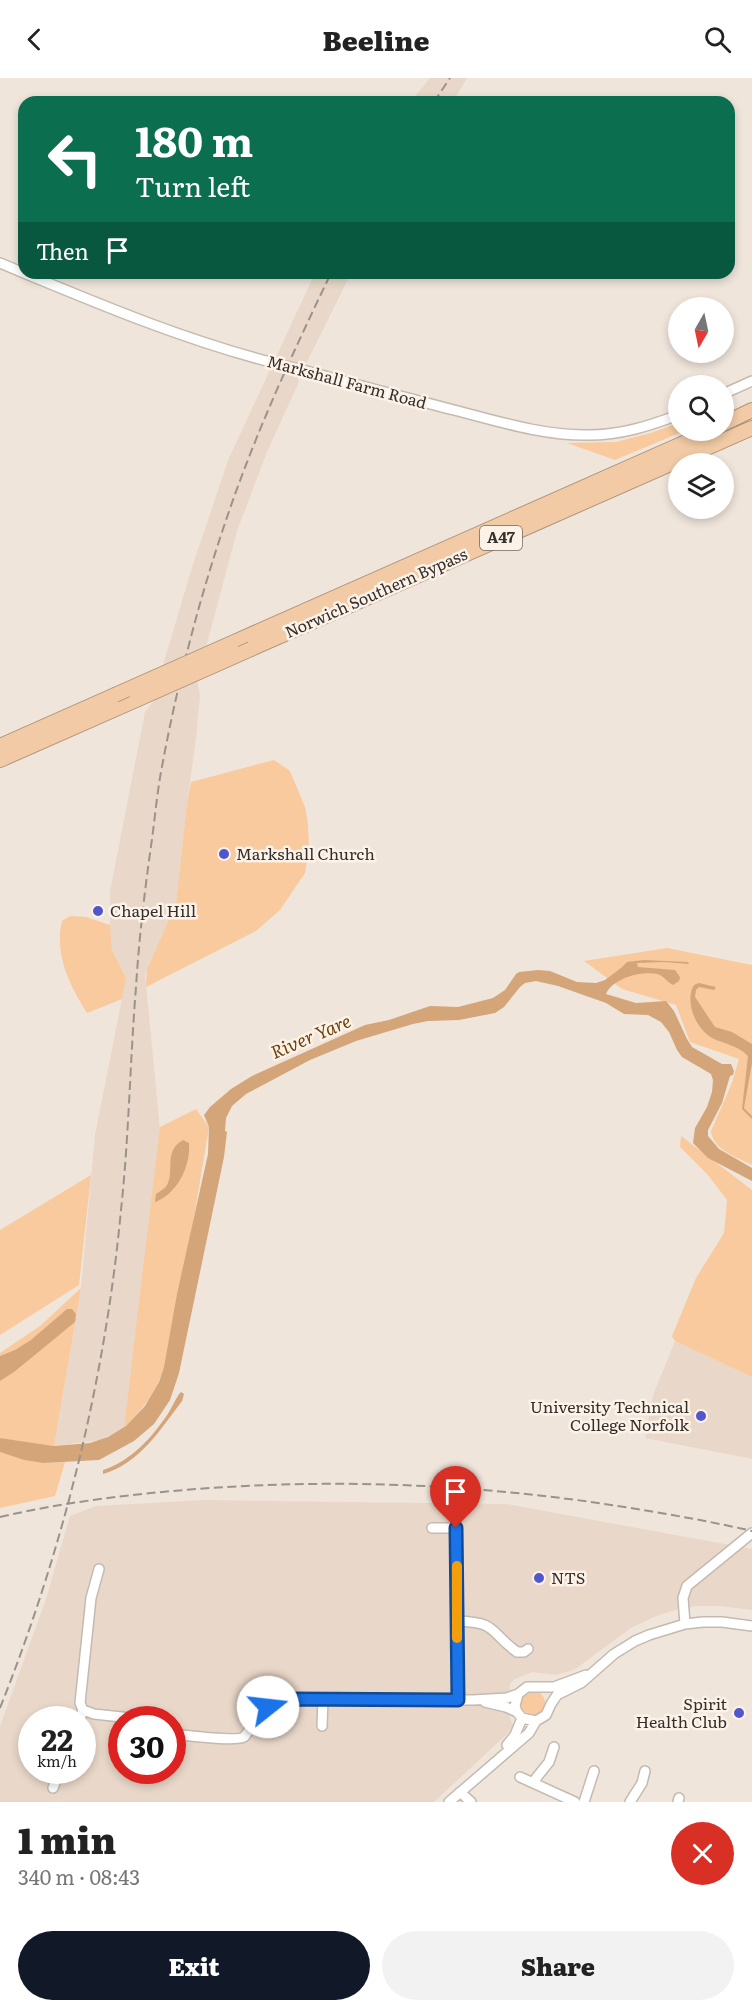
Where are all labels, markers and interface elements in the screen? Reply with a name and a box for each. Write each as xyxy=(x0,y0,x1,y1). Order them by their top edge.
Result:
text: Beeline xyxy=(323,19,429,59)
icon: back xyxy=(18,23,51,56)
icon: search xyxy=(701,23,734,56)
text: 180 m xyxy=(135,108,253,170)
icon: left xyxy=(36,120,114,198)
text: Turn left xyxy=(135,165,250,205)
text: Then xyxy=(36,234,89,267)
icon: arrive xyxy=(101,234,134,267)
north arrow xyxy=(668,297,734,363)
map controls xyxy=(668,297,734,519)
street label: Markshall Farm Road xyxy=(265,348,430,414)
button: search xyxy=(668,375,734,441)
button: layers xyxy=(668,453,734,519)
road number: A47 xyxy=(480,526,522,550)
street label: Norwich Southern Bypass xyxy=(281,541,471,643)
place label: Markshall Church xyxy=(236,841,375,865)
marker: Markshall Church xyxy=(217,847,231,861)
place label: Chapel Hill xyxy=(110,898,196,922)
marker: Chapel Hill xyxy=(91,904,105,918)
water label: River Yare xyxy=(266,1007,355,1065)
place label: University Technical College Norfolk xyxy=(530,1394,689,1436)
marker: University Technical College Norfolk xyxy=(694,1409,708,1423)
pin xyxy=(430,1466,481,1528)
icon: arrive xyxy=(439,1475,472,1508)
place label: NTS xyxy=(551,1565,585,1589)
marker: NTS xyxy=(532,1571,546,1585)
position arrow xyxy=(236,1675,300,1739)
place label: Spirit Health Club xyxy=(636,1691,728,1733)
speed limit sign: 30 xyxy=(108,1706,186,1784)
marker: Spirit Health Club xyxy=(732,1706,746,1720)
text: 22 xyxy=(41,1716,73,1760)
text: km/h xyxy=(37,1749,77,1772)
text: 1 min xyxy=(18,1812,116,1865)
button: close xyxy=(671,1822,734,1885)
text: 340 m · 08:43 xyxy=(18,1861,140,1891)
button: Exit xyxy=(18,1931,370,2000)
button: Share xyxy=(382,1931,734,2000)

